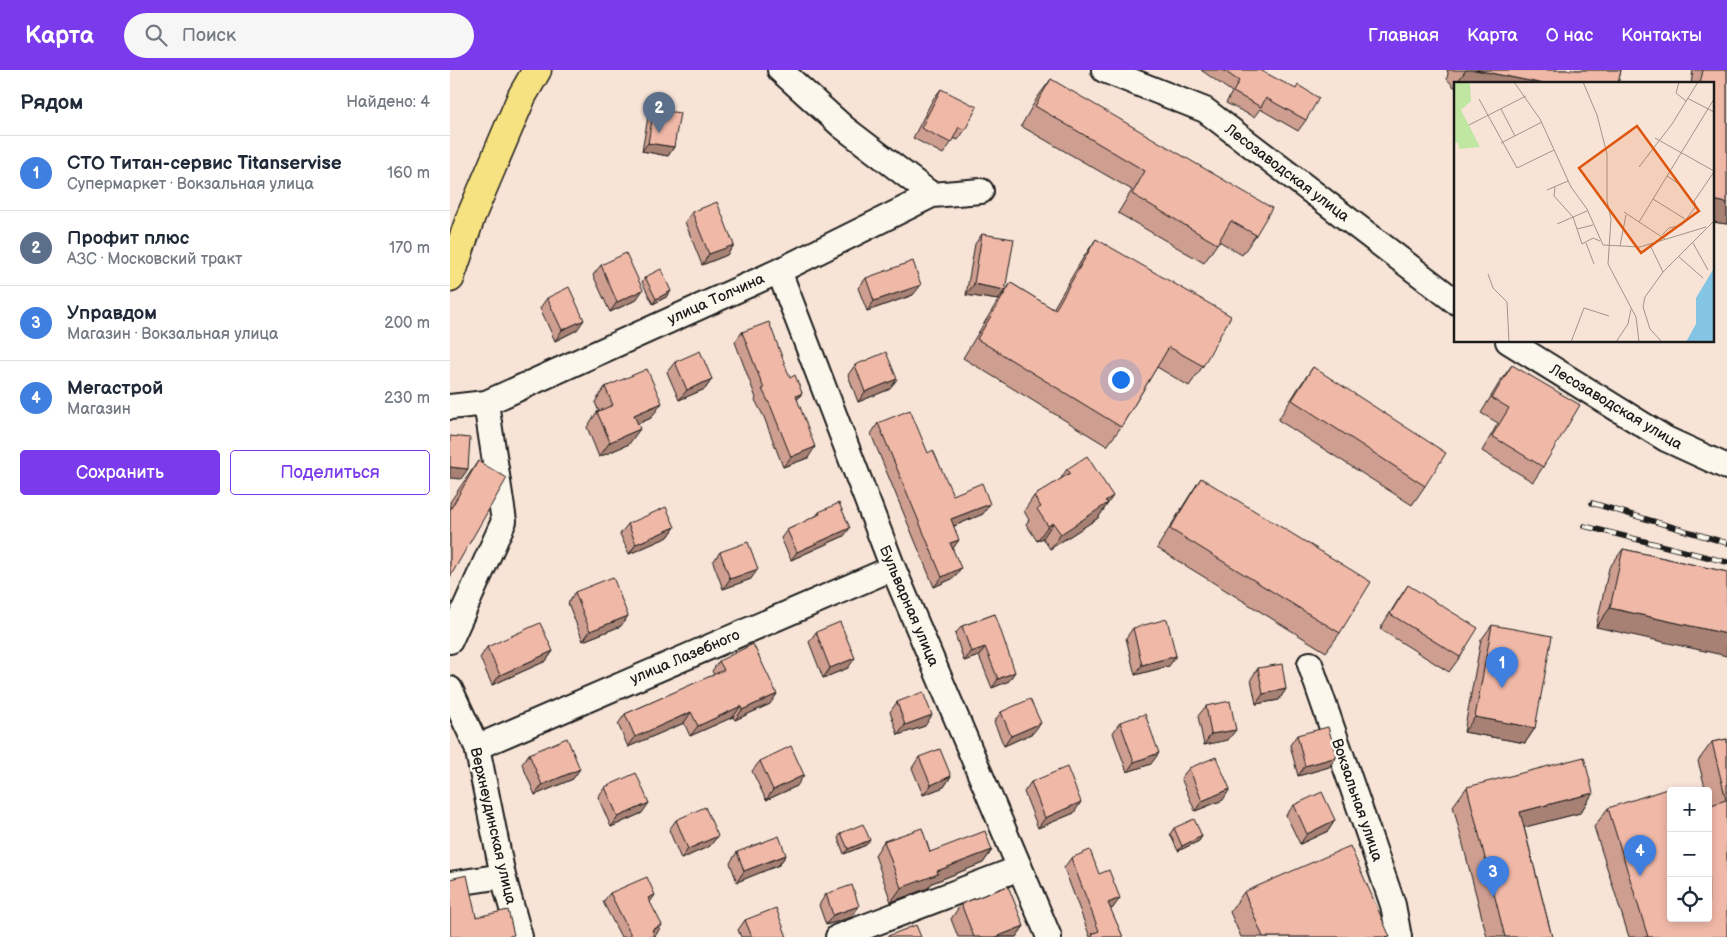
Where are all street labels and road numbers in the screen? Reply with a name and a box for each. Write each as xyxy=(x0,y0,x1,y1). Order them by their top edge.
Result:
street label: Лесозаводская улица xyxy=(1220,119,1353,226)
street label: улица Толчина xyxy=(665,269,767,329)
street label: Лесозаводская улица xyxy=(1545,359,1686,454)
street label: Бульварная улица xyxy=(875,543,943,670)
street label: улица Лазебного xyxy=(627,625,743,689)
street label: Вокзальная улица xyxy=(1327,736,1387,864)
street label: Верхнеудинская улица xyxy=(466,746,520,906)

